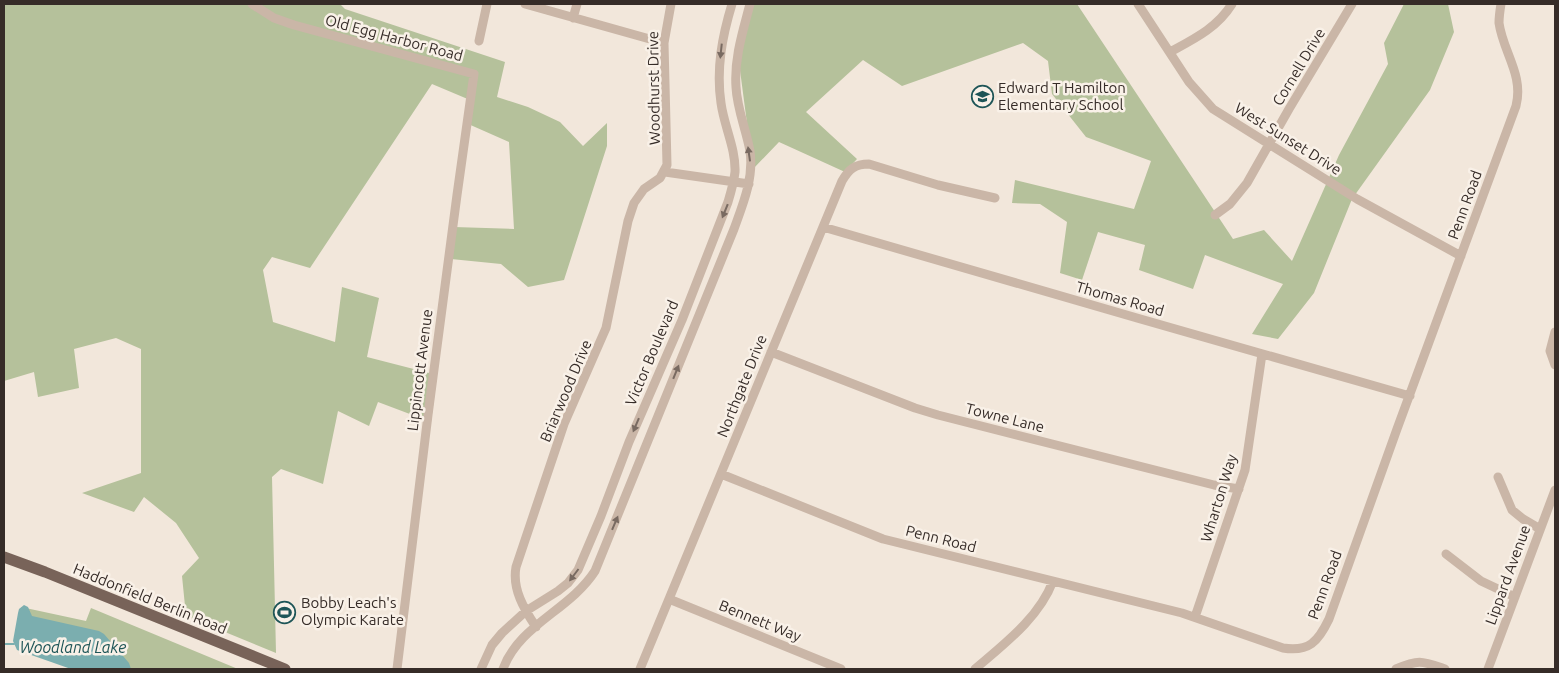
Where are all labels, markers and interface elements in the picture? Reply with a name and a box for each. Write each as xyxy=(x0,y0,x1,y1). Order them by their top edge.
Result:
street label: Old Egg Harbor Road xyxy=(323,11,465,64)
street label: Cornell Drive xyxy=(1269,25,1328,109)
street label: Woodhurst Drive xyxy=(644,31,663,145)
one-way arrow xyxy=(717,43,725,59)
place label: Edward T Hamilton Elementary School xyxy=(998,79,1126,113)
school or university icon: Edward T Hamilton Elementary School xyxy=(970,85,994,109)
street label: West Sunset Drive xyxy=(1232,99,1345,178)
one-way arrow xyxy=(745,145,753,161)
street label: Penn Road xyxy=(1444,168,1485,242)
one-way arrow xyxy=(721,203,728,218)
street label: Thomas Road xyxy=(1074,278,1166,319)
street label: Victor Boulevard xyxy=(622,298,681,408)
street label: Lippincott Avenue xyxy=(404,308,435,432)
street label: Northgate Drive xyxy=(713,332,770,440)
street label: Briarwood Drive xyxy=(536,337,595,444)
one-way arrow xyxy=(672,365,680,379)
street label: Towne Lane xyxy=(964,400,1046,436)
one-way arrow xyxy=(632,418,640,432)
street label: Wharton Way xyxy=(1197,452,1240,544)
one-way arrow xyxy=(612,516,620,530)
street label: Penn Road xyxy=(904,522,978,555)
street label: Lippard Avenue xyxy=(1482,523,1533,627)
street label: Penn Road xyxy=(1304,548,1345,622)
street label: Haddonfield Berlin Road xyxy=(71,560,230,637)
one-way arrow xyxy=(569,568,579,582)
place label: Bobby Leach's Olympic Karate xyxy=(301,594,404,628)
street label: Bennett Way xyxy=(717,596,804,645)
sports icon: Bobby Leach's Olympic Karate xyxy=(273,600,297,624)
water label: Woodland Lake xyxy=(20,638,126,656)

